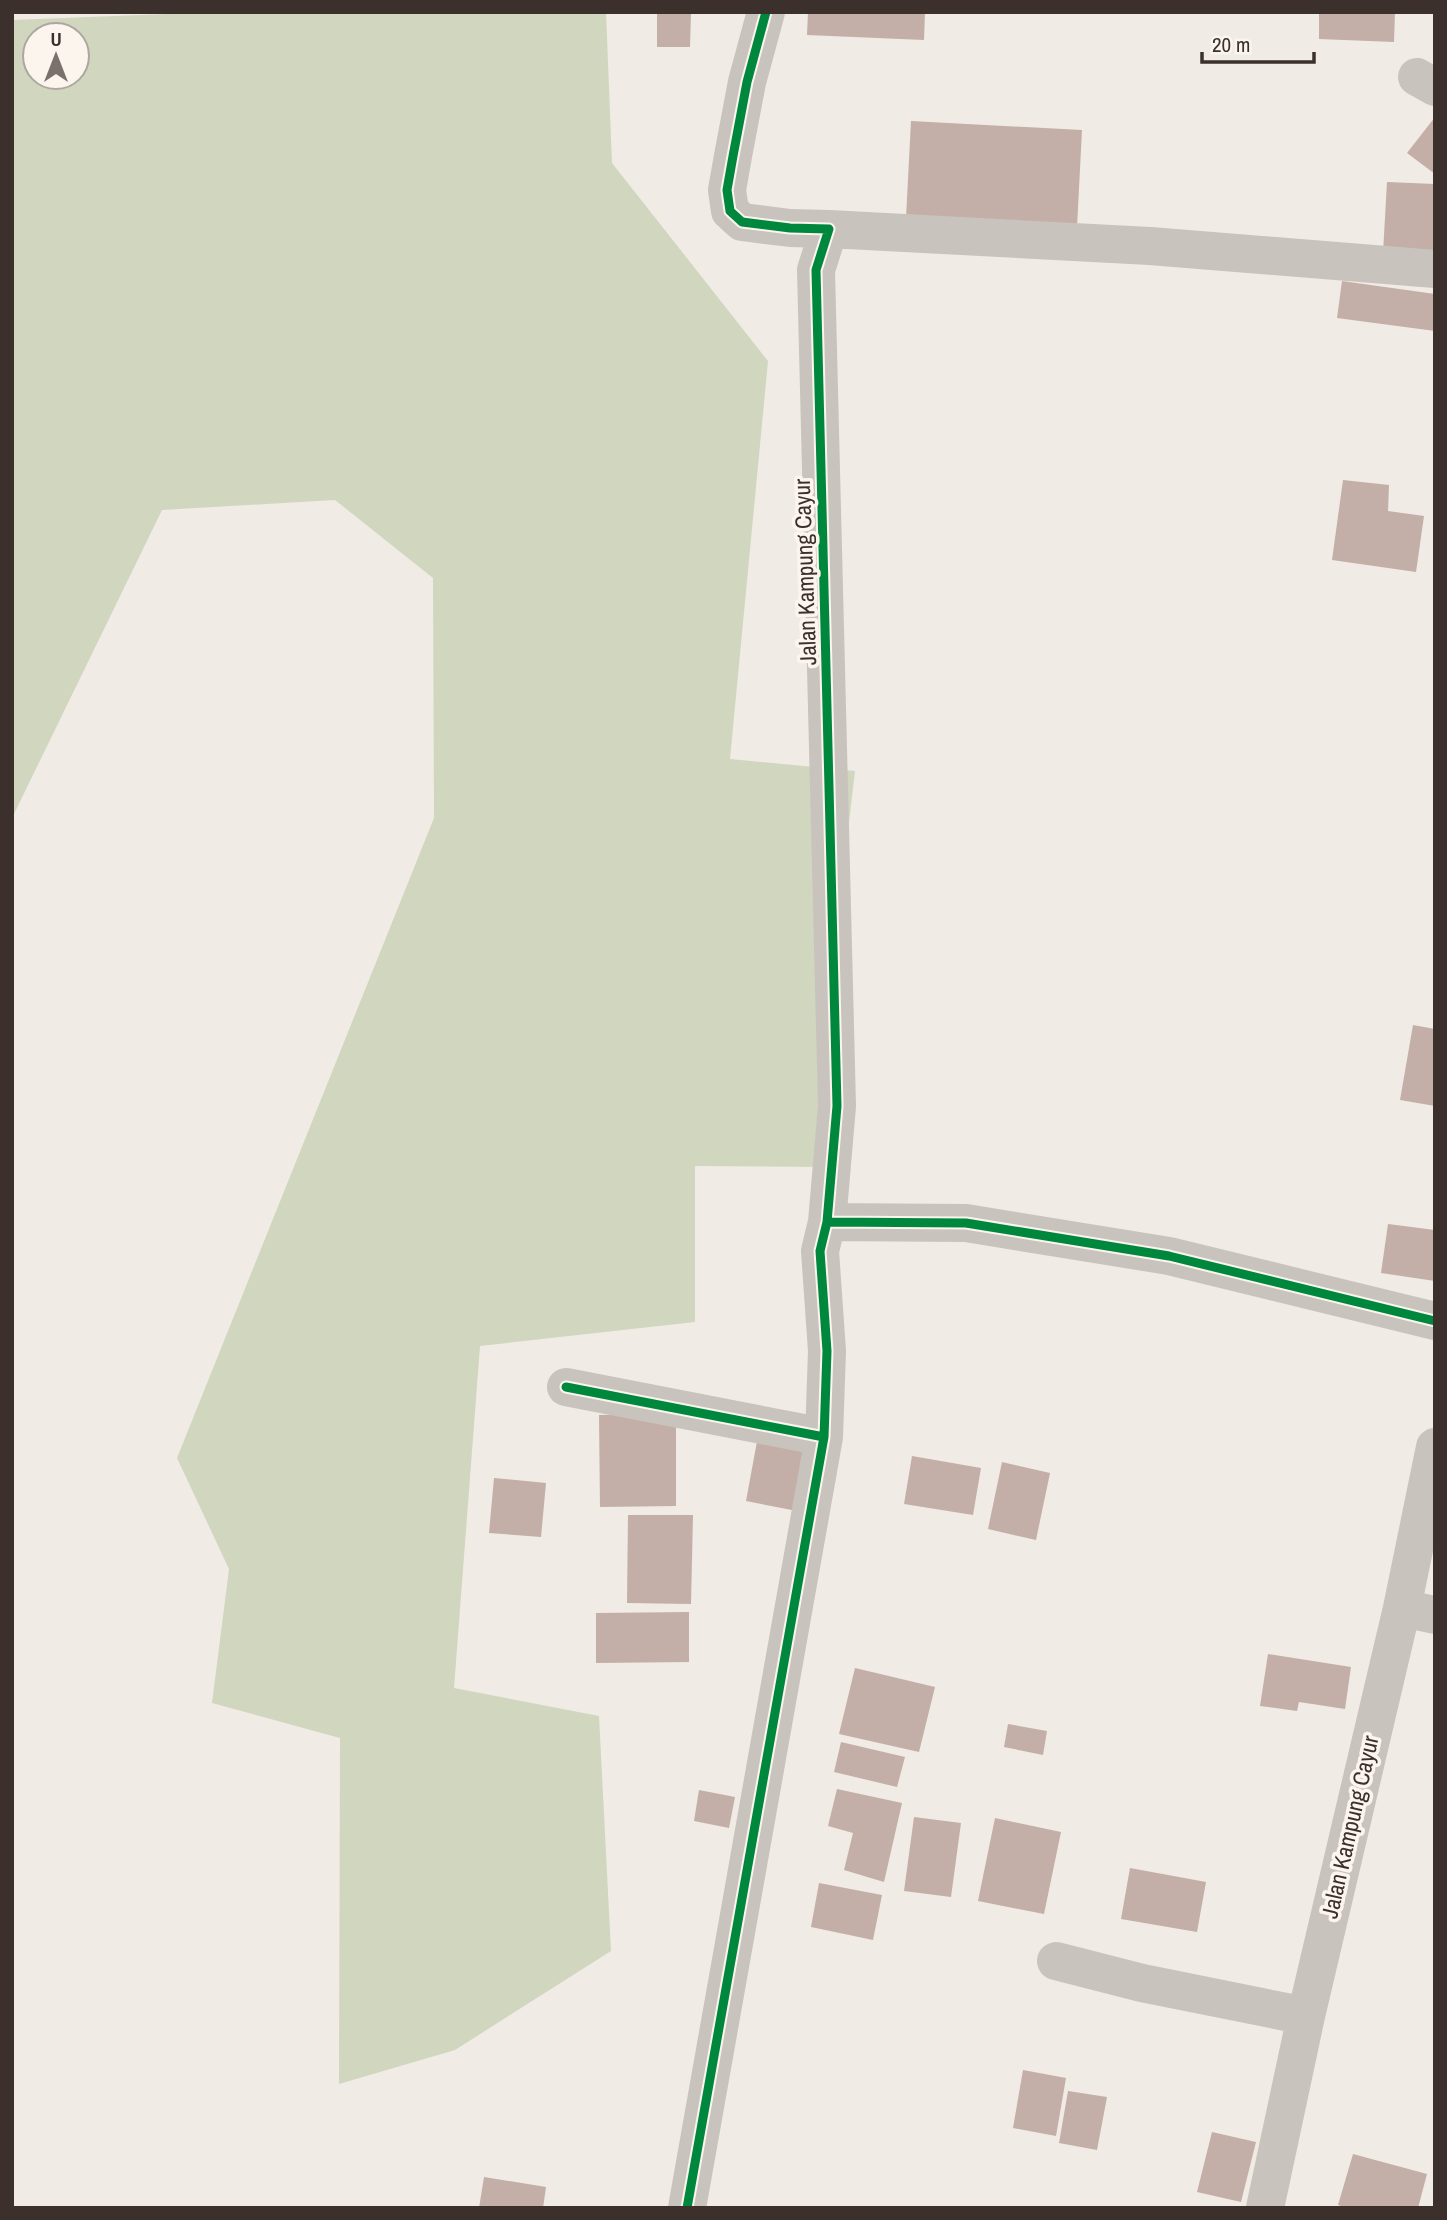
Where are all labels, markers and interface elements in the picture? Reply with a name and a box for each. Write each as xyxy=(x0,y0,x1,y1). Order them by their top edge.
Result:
north arrow xyxy=(21,21,91,91)
scale bar xyxy=(1202,21,1314,65)
text: U xyxy=(50,26,62,52)
text: 20 m xyxy=(1212,30,1250,59)
street label: Jalan Kampung Cayur xyxy=(786,478,823,666)
street label: Jalan Kampung Cayur xyxy=(1313,1732,1386,1921)

